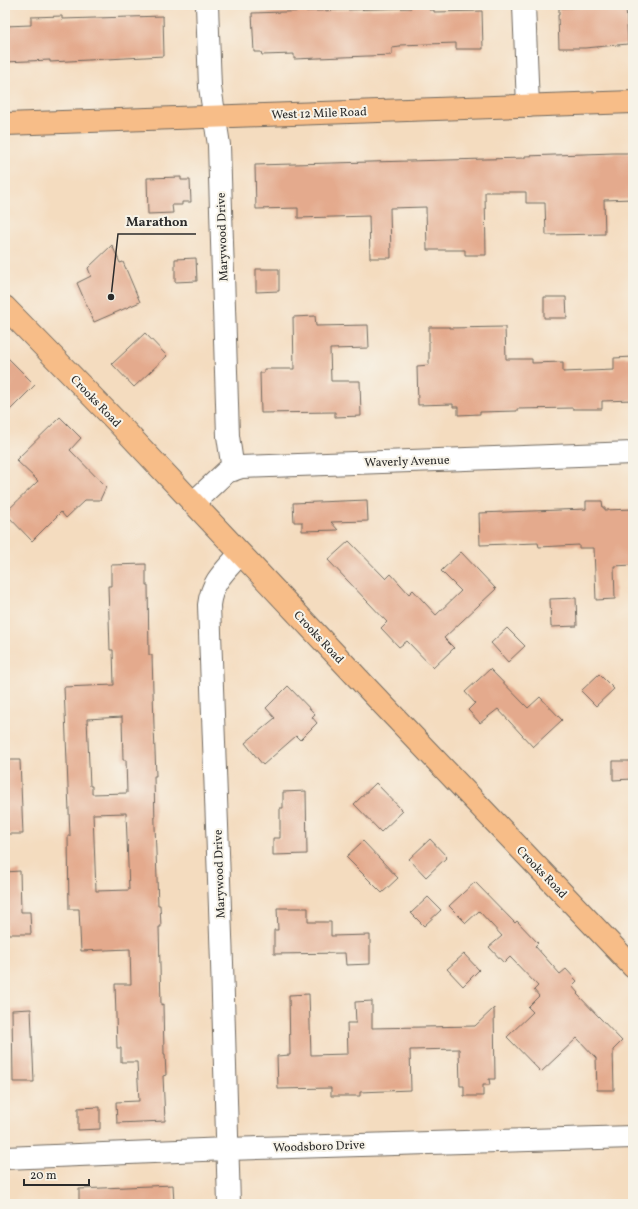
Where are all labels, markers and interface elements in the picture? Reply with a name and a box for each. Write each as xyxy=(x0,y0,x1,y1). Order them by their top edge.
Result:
street label: West 12 Mile Road xyxy=(271,104,367,124)
street label: Marywood Drive xyxy=(213,192,233,282)
callout: Marathon xyxy=(118,209,196,234)
text: Marathon xyxy=(126,214,188,232)
street label: Crooks Road xyxy=(66,372,124,431)
street label: Waverly Avenue xyxy=(364,453,450,471)
street label: Crooks Road xyxy=(290,608,347,668)
street label: Marywood Drive xyxy=(210,829,230,919)
street label: Crooks Road xyxy=(512,843,570,902)
street label: Woodsboro Drive xyxy=(273,1137,365,1157)
scale bar xyxy=(24,1161,89,1187)
text: 20 m xyxy=(30,1168,57,1184)

